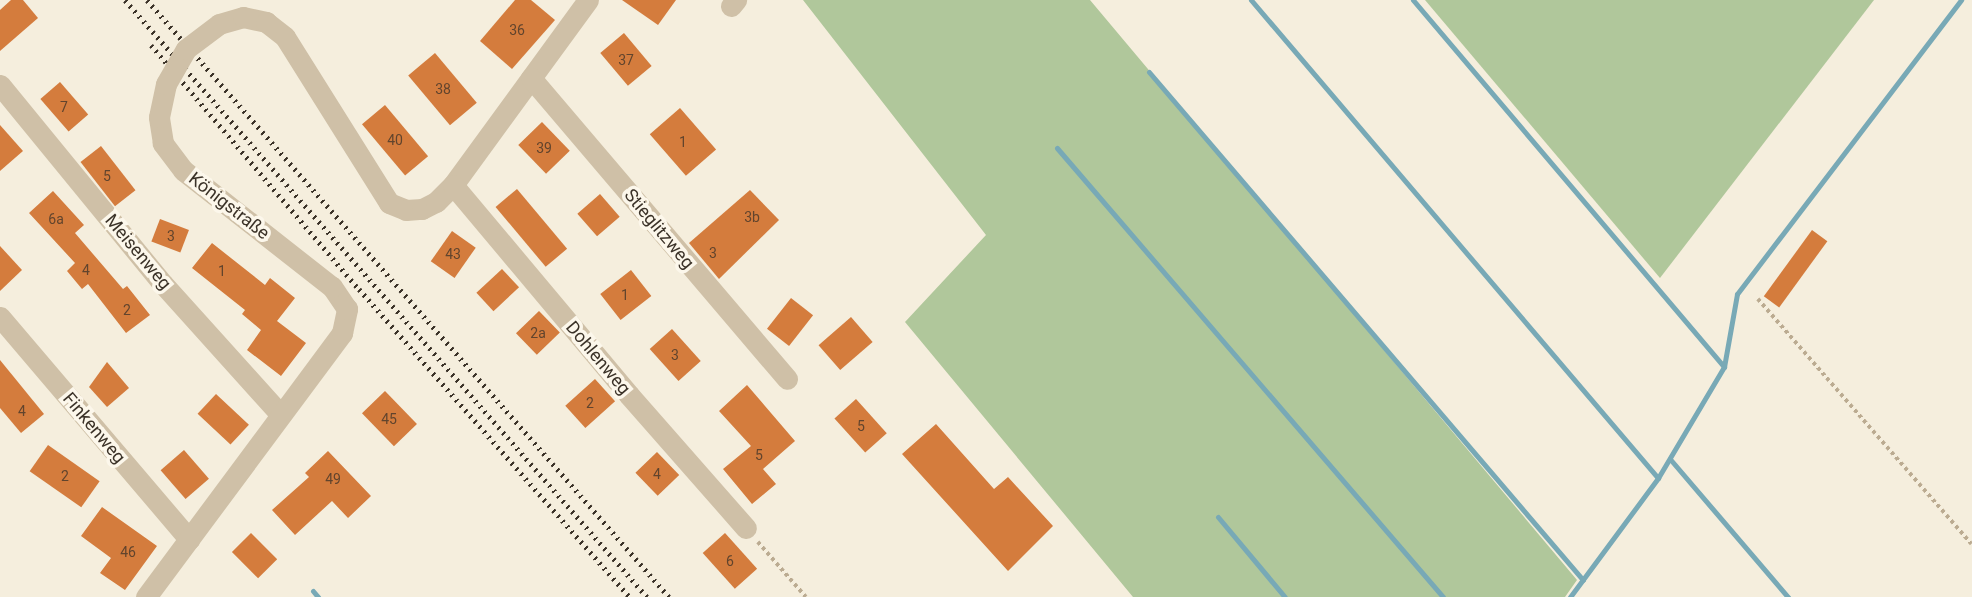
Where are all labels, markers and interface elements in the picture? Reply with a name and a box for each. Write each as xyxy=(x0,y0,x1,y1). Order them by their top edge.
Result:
house number: 36 xyxy=(509,22,525,38)
house number: 37 xyxy=(618,52,634,68)
house number: 38 xyxy=(435,81,451,97)
house number: 7 xyxy=(60,99,68,115)
house number: 40 xyxy=(387,132,403,148)
house number: 1 xyxy=(679,134,687,150)
house number: 39 xyxy=(536,140,552,156)
house number: 5 xyxy=(103,168,111,184)
street label: Königstraße xyxy=(184,168,274,244)
street label: Stieglitzweg xyxy=(619,185,699,273)
house number: 3b xyxy=(744,209,760,225)
street label: Meisenweg xyxy=(100,210,176,294)
house number: 6a xyxy=(48,211,64,227)
house number: 3 xyxy=(167,228,175,244)
house number: 3 xyxy=(709,245,717,261)
house number: 43 xyxy=(445,246,461,262)
house number: 4 xyxy=(82,262,90,278)
house number: 1 xyxy=(218,263,226,279)
house number: 1 xyxy=(621,287,629,303)
house number: 2 xyxy=(123,302,131,318)
street label: Dohlenweg xyxy=(561,317,635,399)
house number: 2a xyxy=(530,325,546,341)
house number: 3 xyxy=(671,347,679,363)
street label: Finkenweg xyxy=(58,388,130,468)
house number: 2 xyxy=(586,395,594,411)
house number: 4 xyxy=(18,403,26,419)
house number: 45 xyxy=(381,411,397,427)
house number: 5 xyxy=(857,418,865,434)
house number: 5 xyxy=(755,447,763,463)
house number: 4 xyxy=(653,466,661,482)
house number: 2 xyxy=(61,468,69,484)
house number: 49 xyxy=(325,471,341,487)
house number: 46 xyxy=(120,544,136,560)
house number: 6 xyxy=(726,553,734,569)

